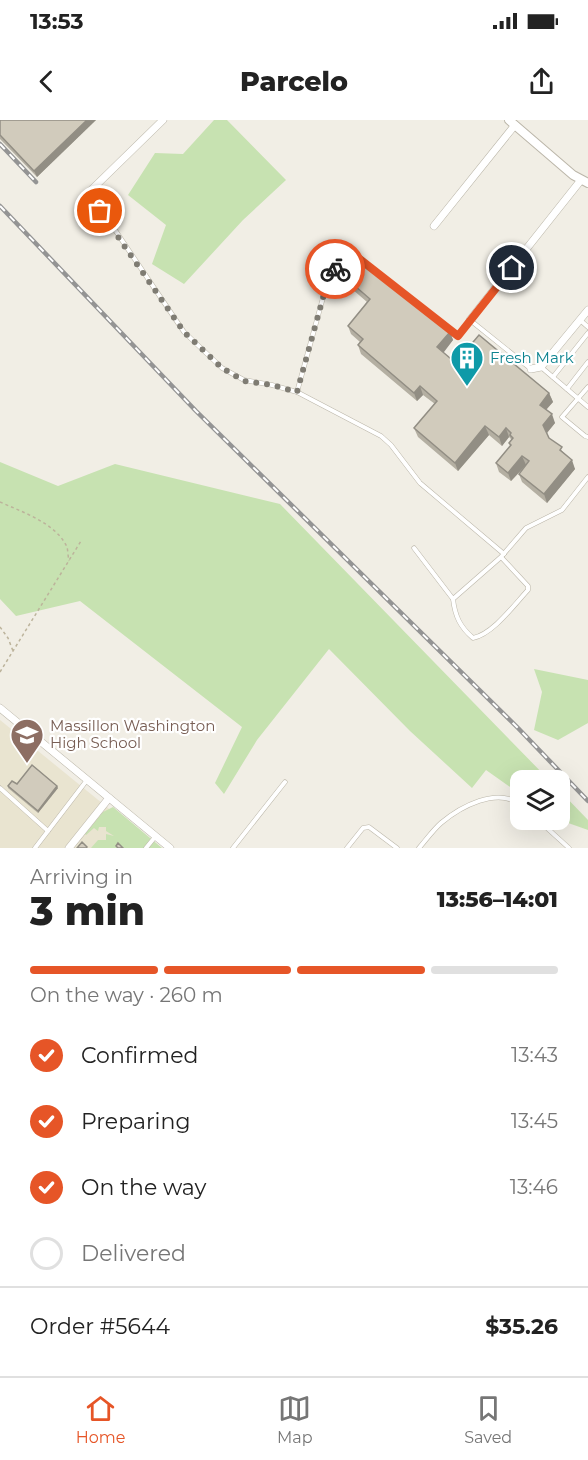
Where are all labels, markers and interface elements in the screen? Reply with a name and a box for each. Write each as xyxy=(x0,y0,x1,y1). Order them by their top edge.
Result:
text: 13:53 xyxy=(30,8,83,35)
icon: back xyxy=(30,65,63,98)
text: Parcelo xyxy=(240,65,348,98)
icon: share xyxy=(525,65,558,98)
pin xyxy=(74,185,125,236)
icon: bag xyxy=(83,194,116,227)
courier xyxy=(305,239,365,299)
pin xyxy=(486,242,537,293)
icon: home xyxy=(495,251,528,284)
icon: bike xyxy=(319,253,352,286)
building icon: Fresh Mark xyxy=(449,340,485,387)
place label: Fresh Mark xyxy=(490,348,574,367)
place label: Massillon Washington High School xyxy=(50,716,215,752)
school or university icon: Massillon Washington High School xyxy=(9,717,45,764)
map controls xyxy=(510,770,570,830)
button: layers xyxy=(510,770,570,830)
text: Arriving in xyxy=(30,865,133,889)
text: 13:56–14:01 xyxy=(437,886,558,913)
text: 3 min xyxy=(30,887,145,935)
text: On the way · 260 m xyxy=(30,983,223,1007)
icon: check xyxy=(30,1039,63,1072)
text: Confirmed xyxy=(81,1042,198,1069)
text: 13:43 xyxy=(511,1043,558,1067)
icon: check xyxy=(30,1105,63,1138)
text: Preparing xyxy=(81,1108,190,1135)
text: 13:45 xyxy=(511,1109,558,1133)
icon: check xyxy=(30,1171,63,1204)
text: On the way xyxy=(81,1174,206,1201)
text: 13:46 xyxy=(510,1175,558,1199)
text: Delivered xyxy=(81,1240,186,1267)
text: Order #5644 xyxy=(30,1313,170,1340)
text: $35.26 xyxy=(485,1313,558,1340)
tab: Home xyxy=(76,1392,125,1447)
tab: Map xyxy=(277,1392,313,1447)
tab: Saved xyxy=(464,1392,512,1447)

